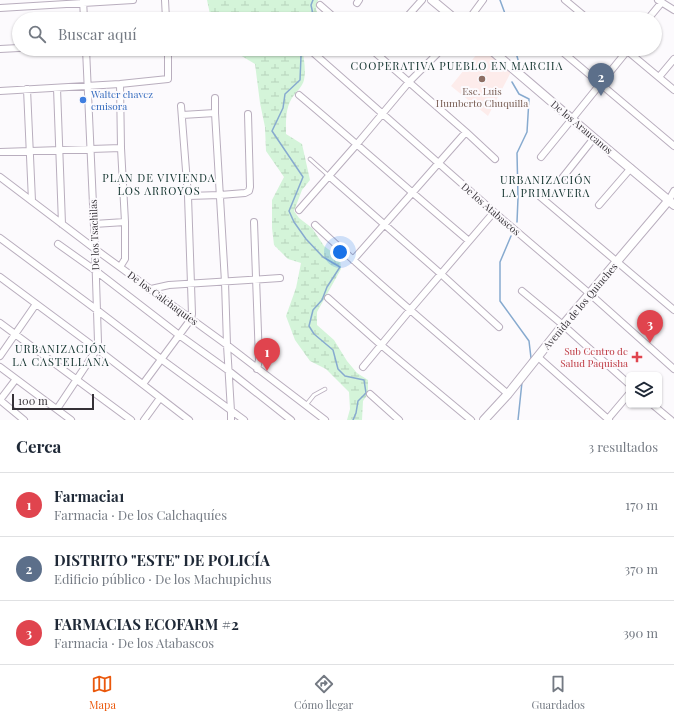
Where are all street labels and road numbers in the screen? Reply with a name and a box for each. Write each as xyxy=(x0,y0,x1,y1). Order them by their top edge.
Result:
street label: De los Araucanos xyxy=(548,97,616,157)
street label: De los Atabascos xyxy=(458,179,524,239)
street label: De los Tsachilas xyxy=(86,199,102,271)
street label: Avenida de los Quinches xyxy=(539,260,620,353)
street label: De los Calchaquíes xyxy=(125,268,201,328)

